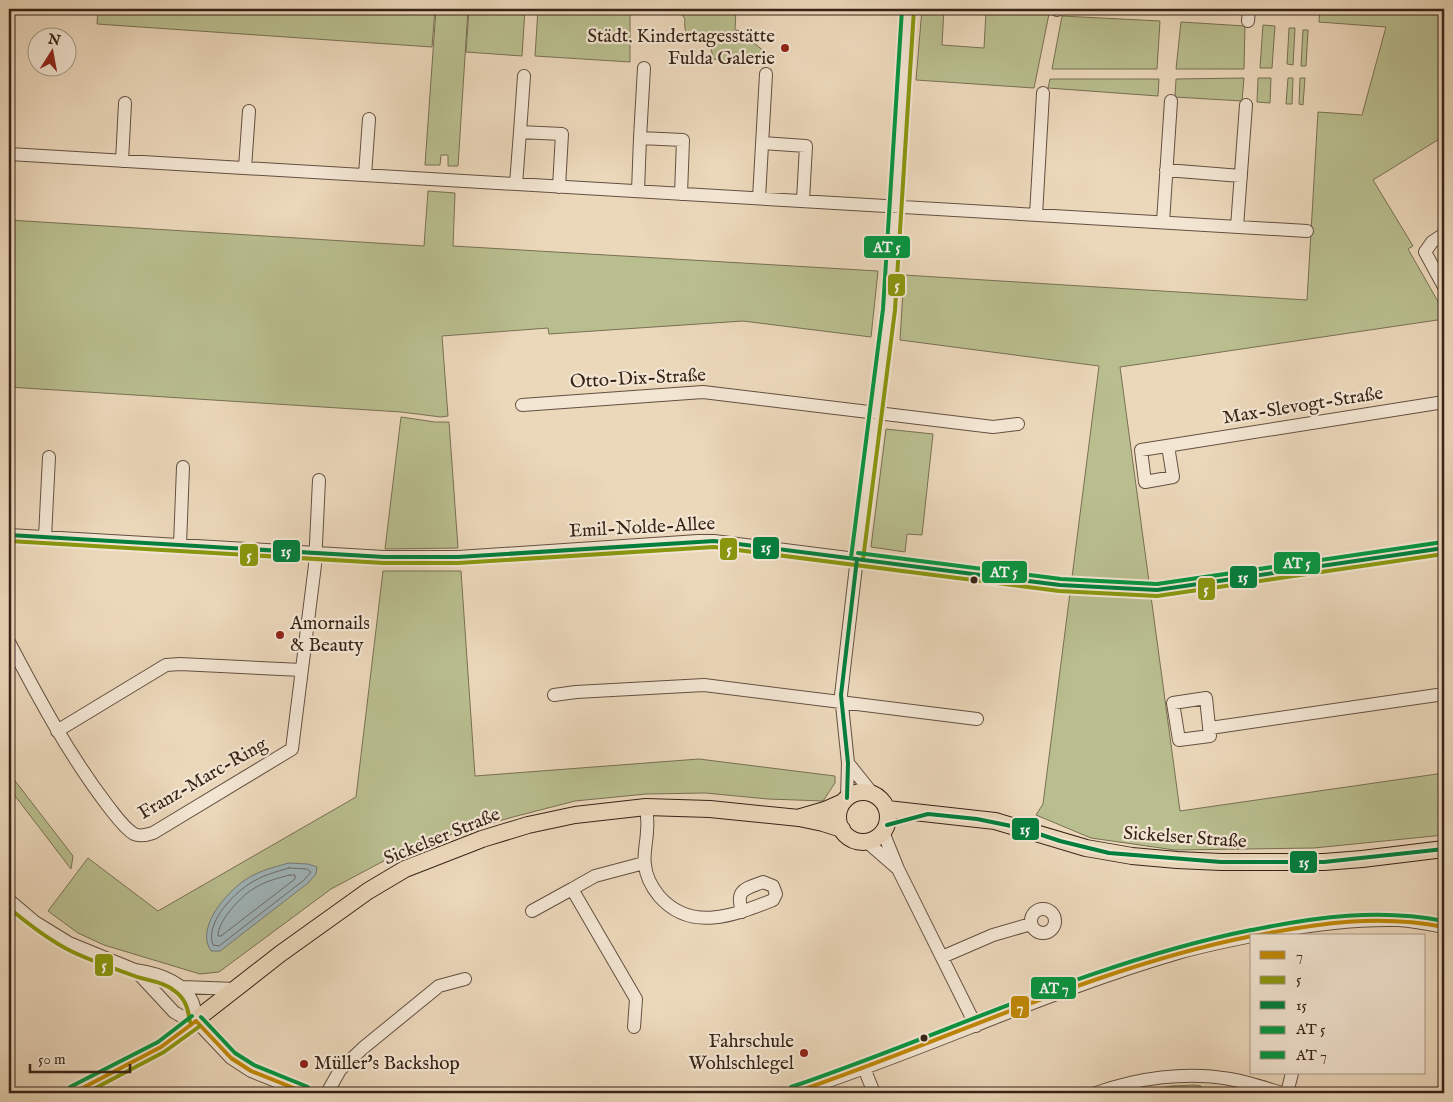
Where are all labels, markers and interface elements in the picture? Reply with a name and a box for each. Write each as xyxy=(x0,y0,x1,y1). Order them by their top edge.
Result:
place label: Städt. Kindertagesstätte Fulda Galerie xyxy=(587,25,775,71)
north arrow xyxy=(28,28,78,78)
text: N xyxy=(46,30,62,50)
marker: Städt. Kindertagesstätte Fulda Galerie xyxy=(779,42,791,54)
line badge: AT 5 xyxy=(863,235,911,259)
text: AT 5 xyxy=(872,239,901,257)
line badge: 5 xyxy=(887,273,906,297)
text: 5 xyxy=(894,277,900,295)
street label: Otto-Dix-Straße xyxy=(569,363,707,395)
street label: Max-Slevogt-Straße xyxy=(1221,381,1385,431)
street label: Emil-Nolde-Allee xyxy=(568,512,716,544)
line badge: 15 xyxy=(752,536,780,560)
line badge: 5 xyxy=(719,537,738,561)
line badge: 15 xyxy=(272,539,301,563)
text: 15 xyxy=(761,539,771,557)
text: 5 xyxy=(726,541,732,559)
line badge: 5 xyxy=(239,543,259,567)
text: 15 xyxy=(281,543,291,561)
text: 5 xyxy=(246,547,252,565)
line badge: AT 5 xyxy=(1273,551,1321,575)
text: AT 5 xyxy=(1282,555,1311,573)
line badge: AT 5 xyxy=(981,560,1028,584)
text: AT 5 xyxy=(989,564,1018,582)
line badge: 15 xyxy=(1229,565,1258,589)
text: 15 xyxy=(1238,569,1248,587)
unlabelled marker xyxy=(969,575,979,585)
line badge: 5 xyxy=(1197,577,1216,601)
text: 5 xyxy=(1203,581,1209,599)
place label: Amornails & Beauty xyxy=(289,612,370,658)
marker: Amornails & Beauty xyxy=(274,629,286,641)
street label: Franz-Marc-Ring xyxy=(134,732,272,826)
street label: Sickelser Straße xyxy=(380,803,504,871)
line badge: 15 xyxy=(1011,817,1040,841)
text: 15 xyxy=(1020,821,1030,839)
street label: Sickelser Straße xyxy=(1123,822,1248,854)
line badge: 15 xyxy=(1289,850,1318,874)
text: 15 xyxy=(1299,854,1309,872)
legend xyxy=(1250,934,1426,1074)
text: 7 xyxy=(1296,946,1303,965)
line badge: 5 xyxy=(94,953,114,977)
text: 5 xyxy=(101,957,107,975)
text: 5 xyxy=(1296,970,1302,989)
line badge: AT 7 xyxy=(1030,976,1077,1000)
text: AT 7 xyxy=(1039,980,1069,998)
line badge: 7 xyxy=(1010,995,1030,1019)
text: 15 xyxy=(1296,996,1308,1015)
text: 7 xyxy=(1017,999,1024,1017)
text: AT 5 xyxy=(1295,1020,1326,1039)
place label: Fahrschule Wohlschlegel xyxy=(688,1030,795,1076)
unlabelled marker xyxy=(919,1033,929,1043)
scale bar xyxy=(30,1042,130,1074)
text: AT 7 xyxy=(1295,1046,1327,1065)
marker: Fahrschule Wohlschlegel xyxy=(798,1047,810,1059)
text: 50 m xyxy=(38,1050,66,1069)
place label: Müller's Backshop xyxy=(314,1052,460,1076)
marker: Müller's Backshop xyxy=(298,1058,310,1070)

